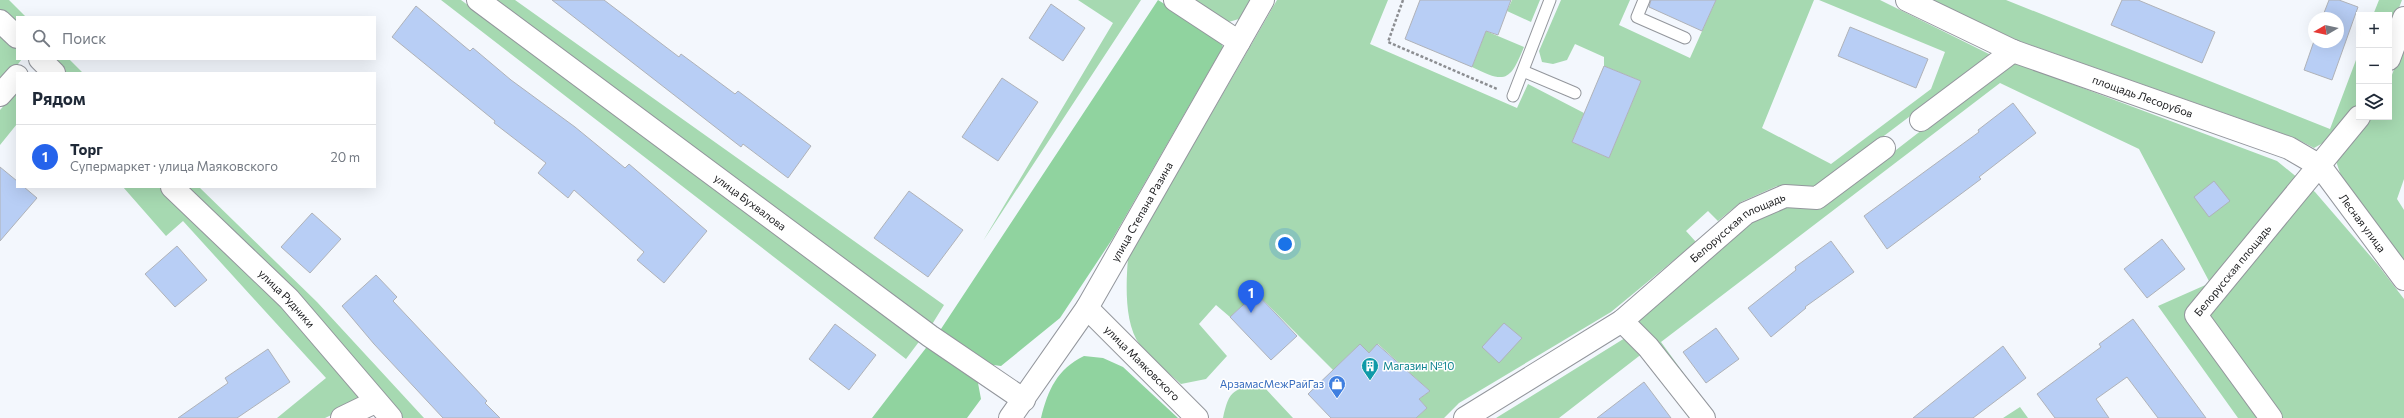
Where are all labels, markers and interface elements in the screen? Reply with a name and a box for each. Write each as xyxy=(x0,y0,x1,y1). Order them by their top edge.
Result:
north arrow xyxy=(2308,12,2344,48)
map controls xyxy=(2356,12,2392,120)
button: + xyxy=(2356,12,2392,48)
search box xyxy=(16,16,376,60)
icon: search xyxy=(30,27,52,49)
text: Поиск xyxy=(62,29,106,47)
button: − xyxy=(2356,48,2392,84)
street label: площадь Лесорубов xyxy=(2091,72,2195,120)
button: layers xyxy=(2356,84,2392,120)
text: Рядом xyxy=(32,88,86,109)
text: Торг xyxy=(70,140,103,158)
text: 1 xyxy=(42,149,48,165)
text: 20 m xyxy=(331,149,360,165)
text: Супермаркет · улица Маяковского xyxy=(70,158,278,174)
street label: улица Степана Разина xyxy=(1108,159,1175,264)
street label: улица Бухвалова xyxy=(712,171,789,233)
street label: Белорусская площадь xyxy=(1687,190,1787,265)
street label: Лесная улица xyxy=(2337,191,2389,254)
street label: Белорусская площадь xyxy=(2191,222,2274,318)
your location xyxy=(1275,234,1295,254)
street label: улица Рудники xyxy=(256,266,318,330)
pin: 1 xyxy=(1238,280,1264,313)
street label: улица Маяковского xyxy=(1102,322,1183,403)
building icon: Магазин №10 xyxy=(1360,356,1380,381)
place label: Магазин №10 xyxy=(1383,359,1454,372)
shop icon: АрзамасМежРайГаз xyxy=(1327,374,1347,399)
place label: АрзамасМежРайГаз xyxy=(1220,377,1324,390)

